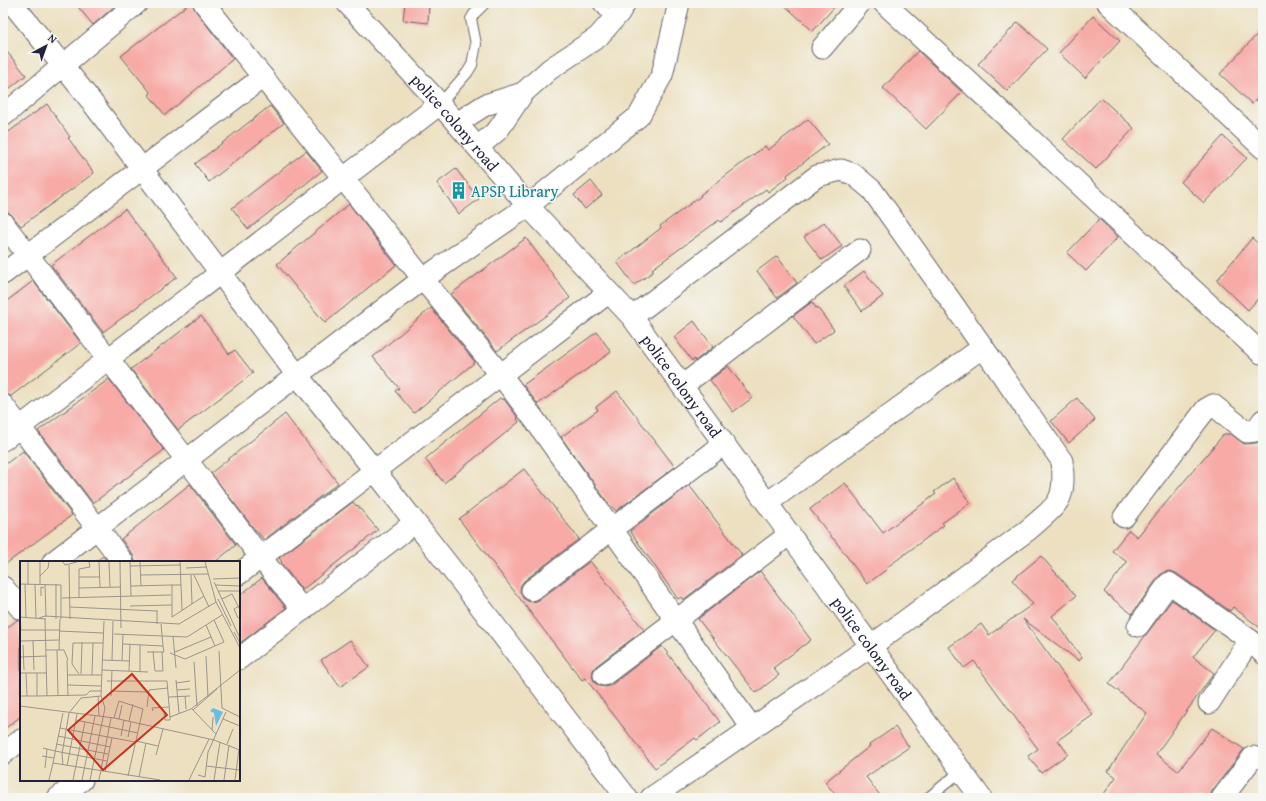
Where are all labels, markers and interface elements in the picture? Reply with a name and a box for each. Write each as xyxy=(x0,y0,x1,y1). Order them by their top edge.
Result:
north arrow xyxy=(26,26,66,66)
text: N xyxy=(45,30,61,47)
street label: police colony road xyxy=(406,68,505,177)
place label: APSP Library xyxy=(471,179,558,203)
building icon: APSP Library xyxy=(448,181,468,201)
street label: police colony road xyxy=(636,329,728,443)
inset map xyxy=(20,561,240,781)
street label: police colony road xyxy=(826,591,918,705)

